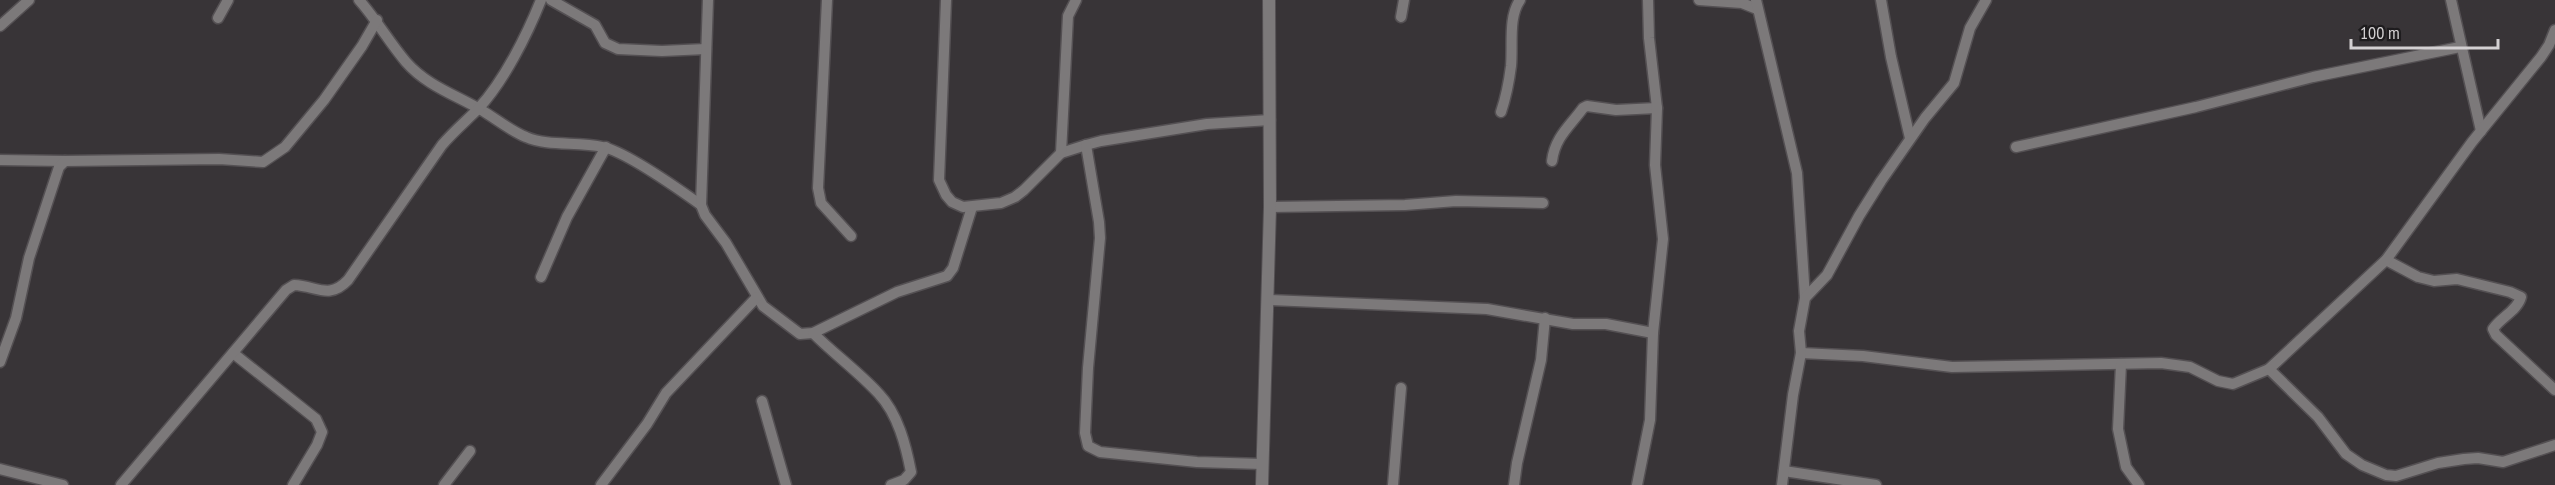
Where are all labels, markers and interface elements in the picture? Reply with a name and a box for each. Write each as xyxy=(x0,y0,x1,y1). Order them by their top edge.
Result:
scale bar xyxy=(2351,12,2498,50)
text: 100 m xyxy=(2360,21,2400,44)

